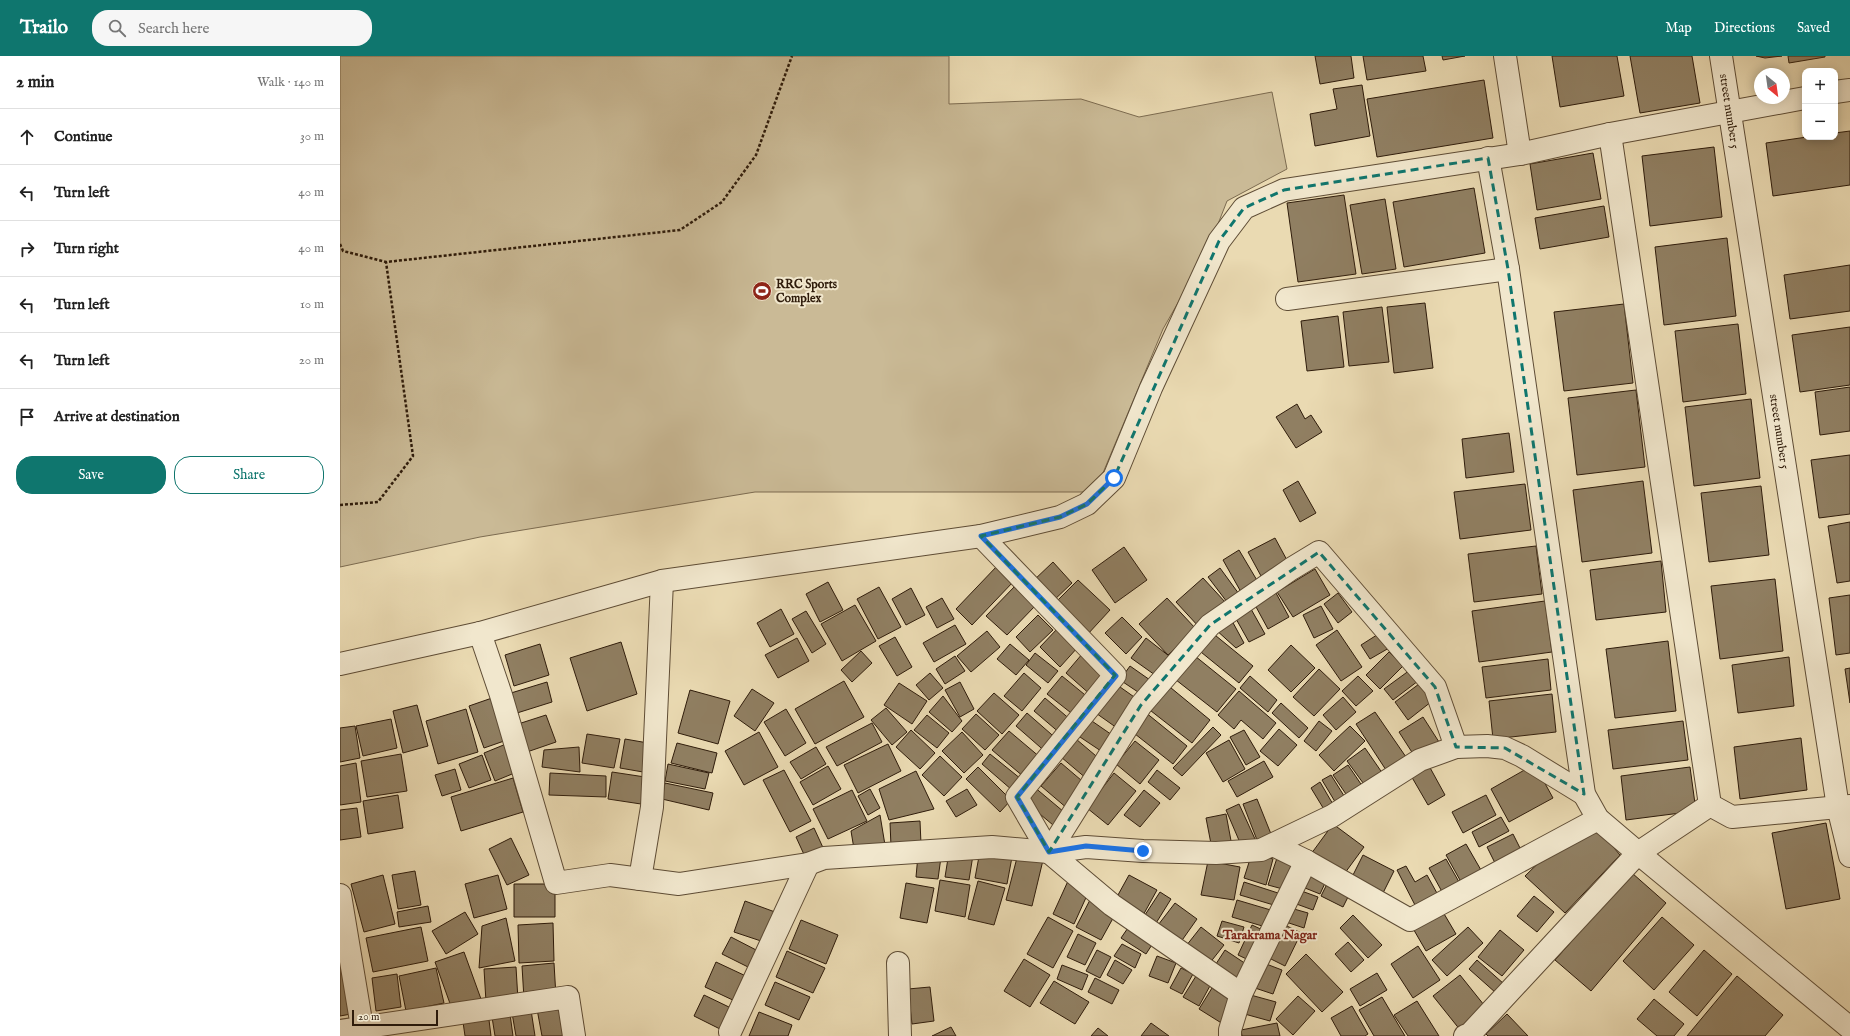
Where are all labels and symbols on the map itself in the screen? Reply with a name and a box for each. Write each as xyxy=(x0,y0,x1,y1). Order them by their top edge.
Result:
north arrow xyxy=(1754,68,1790,104)
street label: street number 5 xyxy=(1716,73,1742,151)
place label: RRC Sports Complex xyxy=(776,277,838,307)
sports icon: RRC Sports Complex xyxy=(751,280,773,302)
street label: street number 5 xyxy=(1766,393,1792,471)
route start xyxy=(1105,469,1123,487)
route end xyxy=(1134,842,1152,860)
district label: Tarakrama Nagar xyxy=(1222,927,1317,944)
scale bar xyxy=(352,1008,438,1027)

